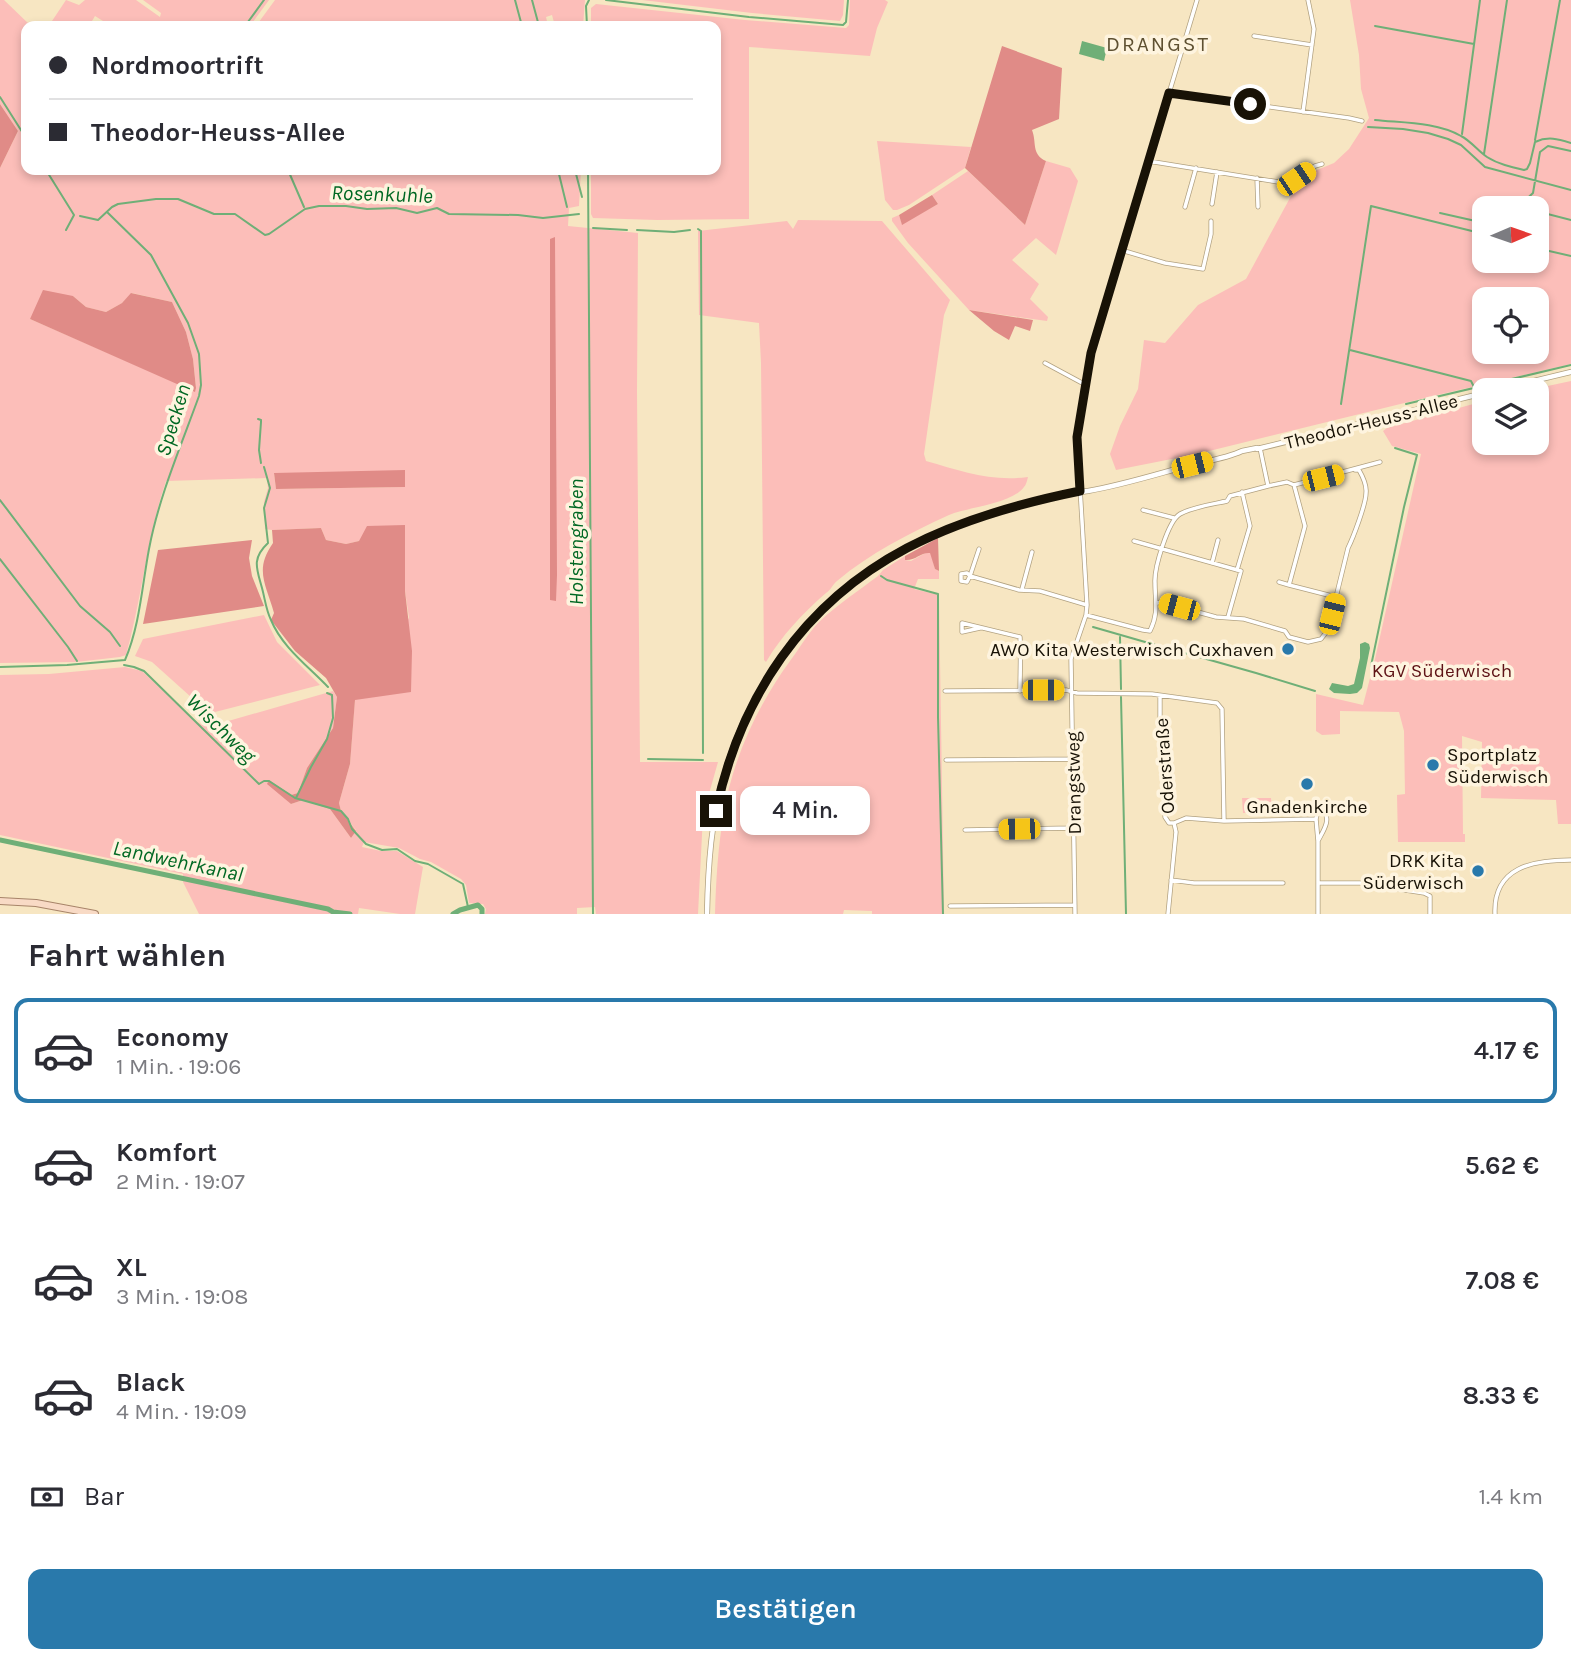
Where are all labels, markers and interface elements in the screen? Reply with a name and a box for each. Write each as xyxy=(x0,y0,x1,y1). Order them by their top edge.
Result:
district label: DRANGST xyxy=(1106,32,1210,56)
text: Nordmoortrift xyxy=(91,50,264,81)
route start xyxy=(1234,88,1266,120)
text: Theodor-Heuss-Allee xyxy=(91,117,345,148)
car xyxy=(1273,159,1320,199)
water label: Rosenkuhle xyxy=(331,180,433,208)
north arrow xyxy=(1472,196,1549,273)
map controls xyxy=(1472,196,1549,455)
button: locate xyxy=(1472,287,1549,364)
button: layers xyxy=(1472,378,1549,455)
water label: Specken xyxy=(151,381,195,459)
street label: Theodor-Heuss-Allee xyxy=(1282,390,1460,454)
car xyxy=(1170,450,1215,480)
car xyxy=(1301,463,1346,493)
water label: Holstengraben xyxy=(564,478,588,606)
car xyxy=(1156,591,1203,623)
car xyxy=(1317,591,1348,637)
place label: AWO Kita Westerwisch Cuxhaven xyxy=(990,639,1274,661)
marker: AWO Kita Westerwisch Cuxhaven xyxy=(1280,641,1296,657)
park label: KGV Süderwisch xyxy=(1372,660,1512,682)
car xyxy=(1023,680,1065,701)
water label: Wischweg xyxy=(182,689,261,768)
street label: Oderstraße xyxy=(1151,717,1179,815)
street label: Drangstweg xyxy=(1062,731,1086,835)
place label: Sportplatz Süderwisch xyxy=(1447,744,1549,788)
marker: Sportplatz Süderwisch xyxy=(1425,757,1441,773)
marker: Gnadenkirche xyxy=(1299,776,1315,792)
callout: 4 Min. xyxy=(740,786,870,836)
route end xyxy=(700,795,732,827)
place label: Gnadenkirche xyxy=(1247,796,1367,818)
text: 4 Min. xyxy=(772,797,838,824)
car xyxy=(998,818,1041,840)
water label: Landwehrkanal xyxy=(111,835,245,887)
place label: DRK Kita Süderwisch xyxy=(1362,850,1464,894)
marker: DRK Kita Süderwisch xyxy=(1470,863,1486,879)
text: Fahrt wählen xyxy=(28,937,226,974)
icon: car xyxy=(32,1019,95,1082)
text: Economy xyxy=(116,1022,228,1053)
text: 4.17 € xyxy=(1474,1035,1539,1066)
text: 1 Min. · 19:06 xyxy=(116,1053,241,1080)
icon: car xyxy=(32,1134,95,1197)
text: Komfort xyxy=(116,1137,217,1168)
text: 5.62 € xyxy=(1465,1150,1539,1181)
text: 2 Min. · 19:07 xyxy=(116,1168,245,1195)
icon: car xyxy=(32,1249,95,1312)
text: XL xyxy=(116,1252,147,1283)
text: 7.08 € xyxy=(1465,1265,1539,1296)
text: 3 Min. · 19:08 xyxy=(116,1283,248,1310)
icon: car xyxy=(32,1364,95,1427)
text: Black xyxy=(116,1367,185,1398)
text: 8.33 € xyxy=(1462,1380,1539,1411)
text: 4 Min. · 19:09 xyxy=(116,1398,247,1425)
icon: cash xyxy=(28,1478,66,1516)
text: Bar xyxy=(84,1481,124,1512)
text: 1.4 km xyxy=(1479,1483,1543,1510)
button: Bestätigen xyxy=(28,1569,1543,1649)

